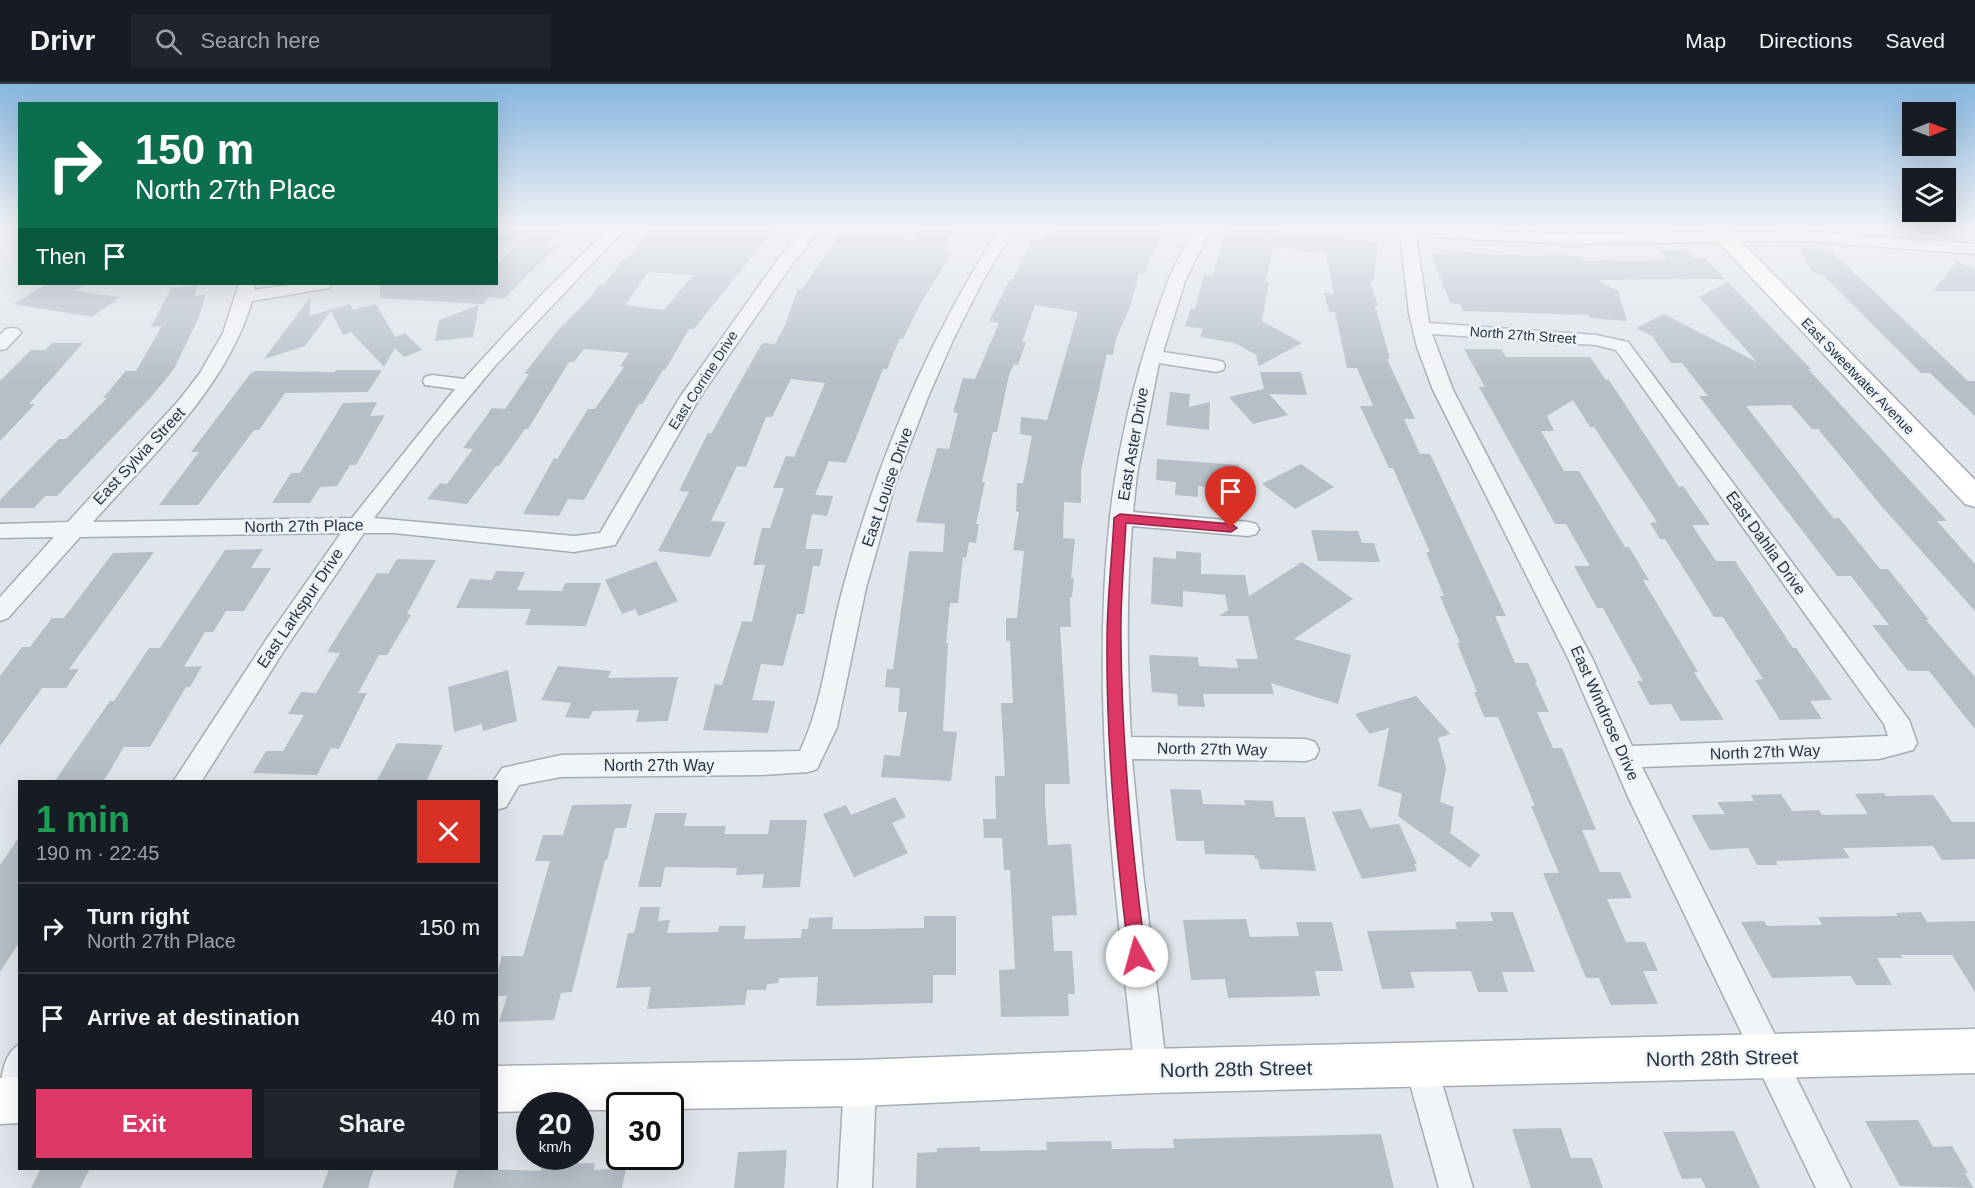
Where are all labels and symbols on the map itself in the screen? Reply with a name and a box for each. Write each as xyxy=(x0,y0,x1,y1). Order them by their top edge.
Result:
north arrow xyxy=(1902,102,1956,156)
street label: East Sweetwater Avenue xyxy=(1798,315,1918,438)
street label: North 27th Street xyxy=(1469,323,1577,347)
street label: East Corrine Drive xyxy=(665,328,741,432)
street label: East Aster Drive xyxy=(1115,386,1151,502)
street label: East Sylvia Street xyxy=(90,404,189,508)
street label: East Louise Drive xyxy=(859,425,915,549)
pin xyxy=(1205,466,1256,528)
street label: East Dahlia Drive xyxy=(1723,488,1809,598)
street label: North 27th Place xyxy=(244,516,364,536)
street label: East Larkspur Drive xyxy=(254,545,346,671)
street label: East Windrose Drive xyxy=(1568,643,1642,783)
street label: North 27th Way xyxy=(1157,740,1267,758)
street label: North 27th Way xyxy=(1709,742,1821,762)
street label: North 27th Way xyxy=(604,757,714,774)
position arrow xyxy=(1105,924,1169,988)
street label: North 28th Street xyxy=(1646,1046,1799,1070)
street label: North 28th Street xyxy=(1160,1057,1313,1081)
speed limit sign: 30 xyxy=(606,1092,684,1170)

